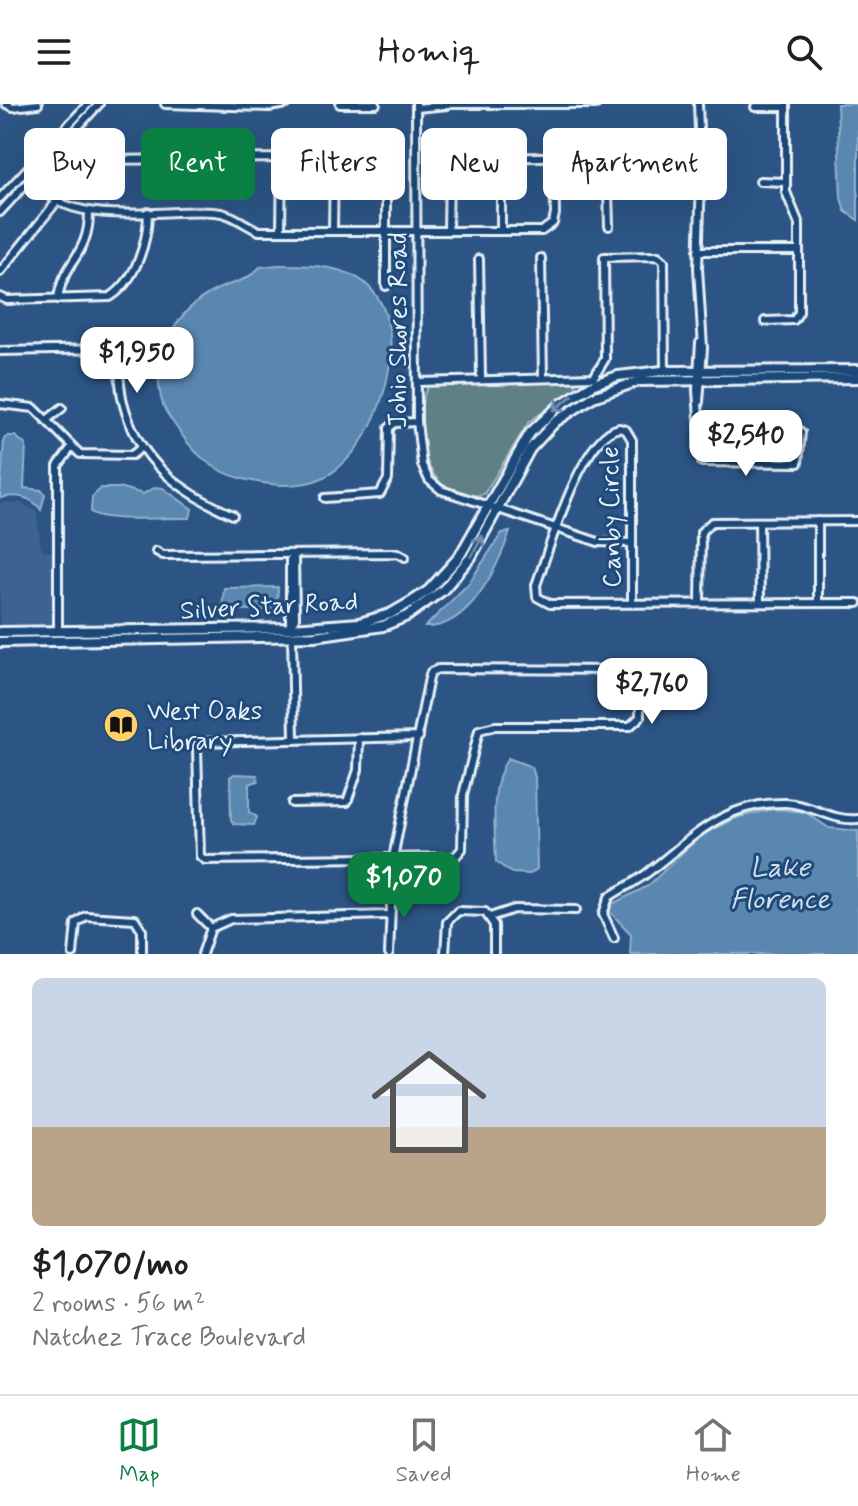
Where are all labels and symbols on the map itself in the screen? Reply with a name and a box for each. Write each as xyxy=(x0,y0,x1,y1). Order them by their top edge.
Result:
street label: Johio Shores Road xyxy=(382,232,416,428)
pin: $1,950 xyxy=(72,327,202,395)
one-way arrow xyxy=(553,394,574,411)
pin: $2,540 xyxy=(681,410,811,478)
street label: Canby Circle xyxy=(594,446,630,588)
one-way arrow xyxy=(469,535,485,558)
street label: Silver Star Road xyxy=(179,585,359,629)
pin: $2,760 xyxy=(587,658,717,726)
place label: West Oaks Library xyxy=(147,695,262,759)
library icon: West Oaks Library xyxy=(102,706,140,744)
water label: Lake Florence xyxy=(730,850,831,919)
pin: $1,070 xyxy=(339,852,469,920)

